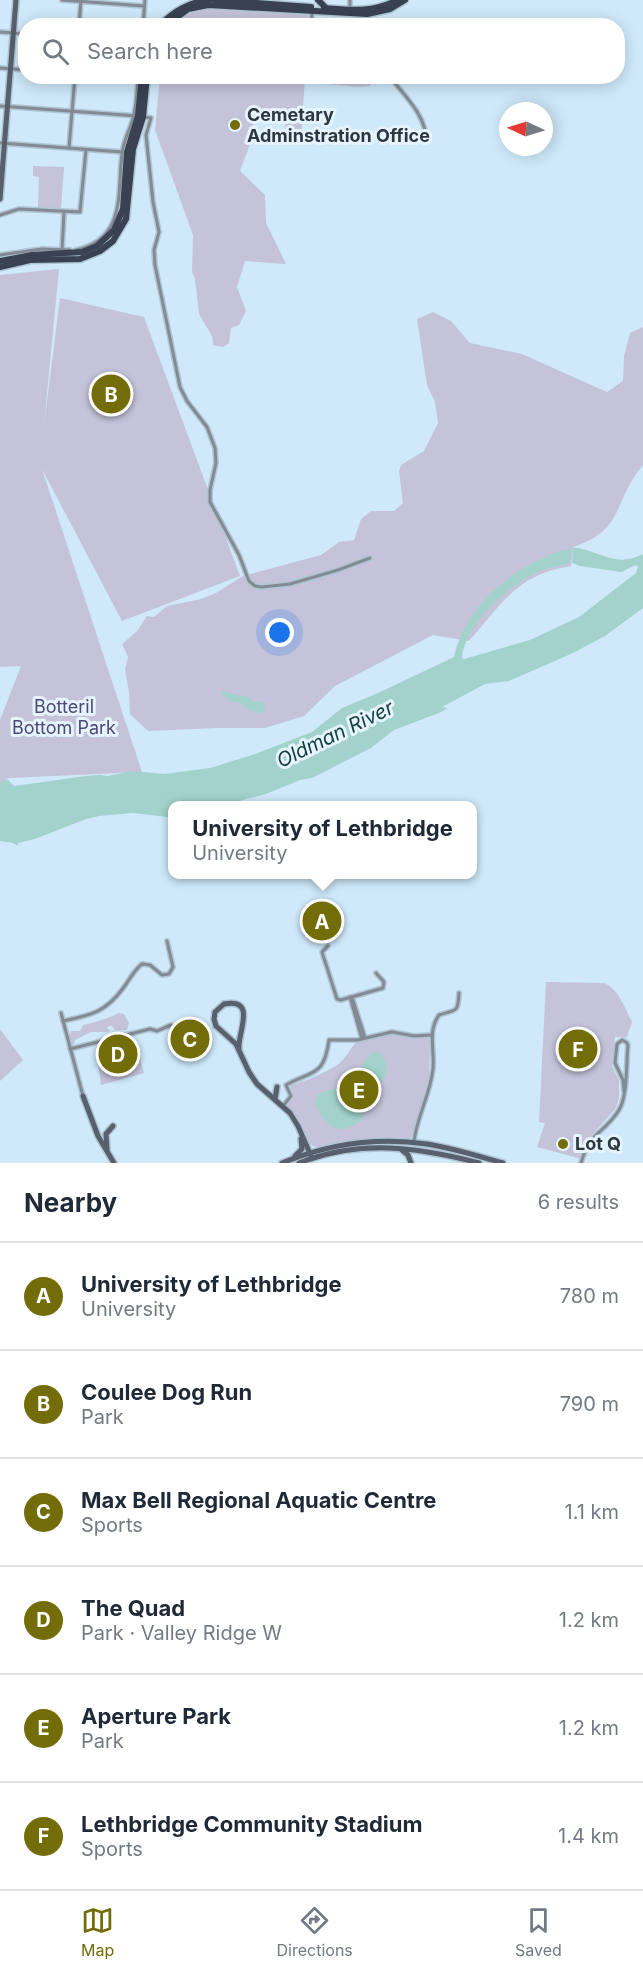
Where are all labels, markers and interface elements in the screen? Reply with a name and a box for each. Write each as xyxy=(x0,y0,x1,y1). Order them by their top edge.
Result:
search box xyxy=(18,18,625,84)
icon: search xyxy=(39,35,72,68)
text: Search here xyxy=(87,38,213,64)
north arrow xyxy=(499,102,553,156)
place label: Cemetary Adminstration Office xyxy=(247,104,430,146)
marker: Cemetary Adminstration Office xyxy=(228,118,242,132)
pin: B xyxy=(92,372,130,416)
your location xyxy=(265,618,294,647)
water label: Oldman River xyxy=(273,695,398,773)
park label: Botteril Bottom Park xyxy=(12,696,116,738)
popup xyxy=(168,801,477,879)
text: University of Lethbridge xyxy=(192,815,453,841)
text: University xyxy=(192,841,287,865)
pin: A xyxy=(302,898,342,944)
pin: C xyxy=(170,1016,210,1062)
pin: F xyxy=(558,1026,598,1072)
pin: D xyxy=(98,1032,138,1076)
pin: E xyxy=(340,1068,378,1112)
place label: Lot Q xyxy=(575,1133,621,1154)
marker: Lot Q xyxy=(556,1137,570,1151)
text: Nearby xyxy=(24,1187,117,1218)
text: 6 results xyxy=(538,1190,619,1214)
text: University of Lethbridge xyxy=(81,1271,342,1297)
text: A xyxy=(36,1284,51,1308)
text: 780 m xyxy=(560,1284,619,1308)
text: University xyxy=(81,1297,176,1321)
text: Coulee Dog Run xyxy=(81,1379,252,1405)
text: B xyxy=(37,1392,50,1416)
text: 790 m xyxy=(560,1392,619,1416)
text: Park xyxy=(81,1405,124,1429)
text: Max Bell Regional Aquatic Centre xyxy=(81,1487,436,1513)
text: C xyxy=(36,1500,51,1524)
text: 1.1 km xyxy=(565,1500,619,1524)
text: Sports xyxy=(81,1513,143,1537)
text: The Quad xyxy=(81,1595,185,1621)
text: D xyxy=(36,1608,51,1632)
text: 1.2 km xyxy=(559,1608,619,1632)
text: Park · Valley Ridge W xyxy=(81,1621,282,1645)
text: Aperture Park xyxy=(81,1703,231,1729)
text: E xyxy=(37,1716,50,1740)
text: 1.2 km xyxy=(559,1716,619,1740)
text: Park xyxy=(81,1729,124,1753)
text: Lethbridge Community Stadium xyxy=(81,1811,423,1837)
text: F xyxy=(38,1824,49,1848)
text: 1.4 km xyxy=(558,1824,619,1848)
text: Sports xyxy=(81,1837,143,1861)
tab: Map xyxy=(81,1904,114,1960)
tab: Directions xyxy=(277,1904,353,1960)
tab: Saved xyxy=(515,1904,562,1960)

